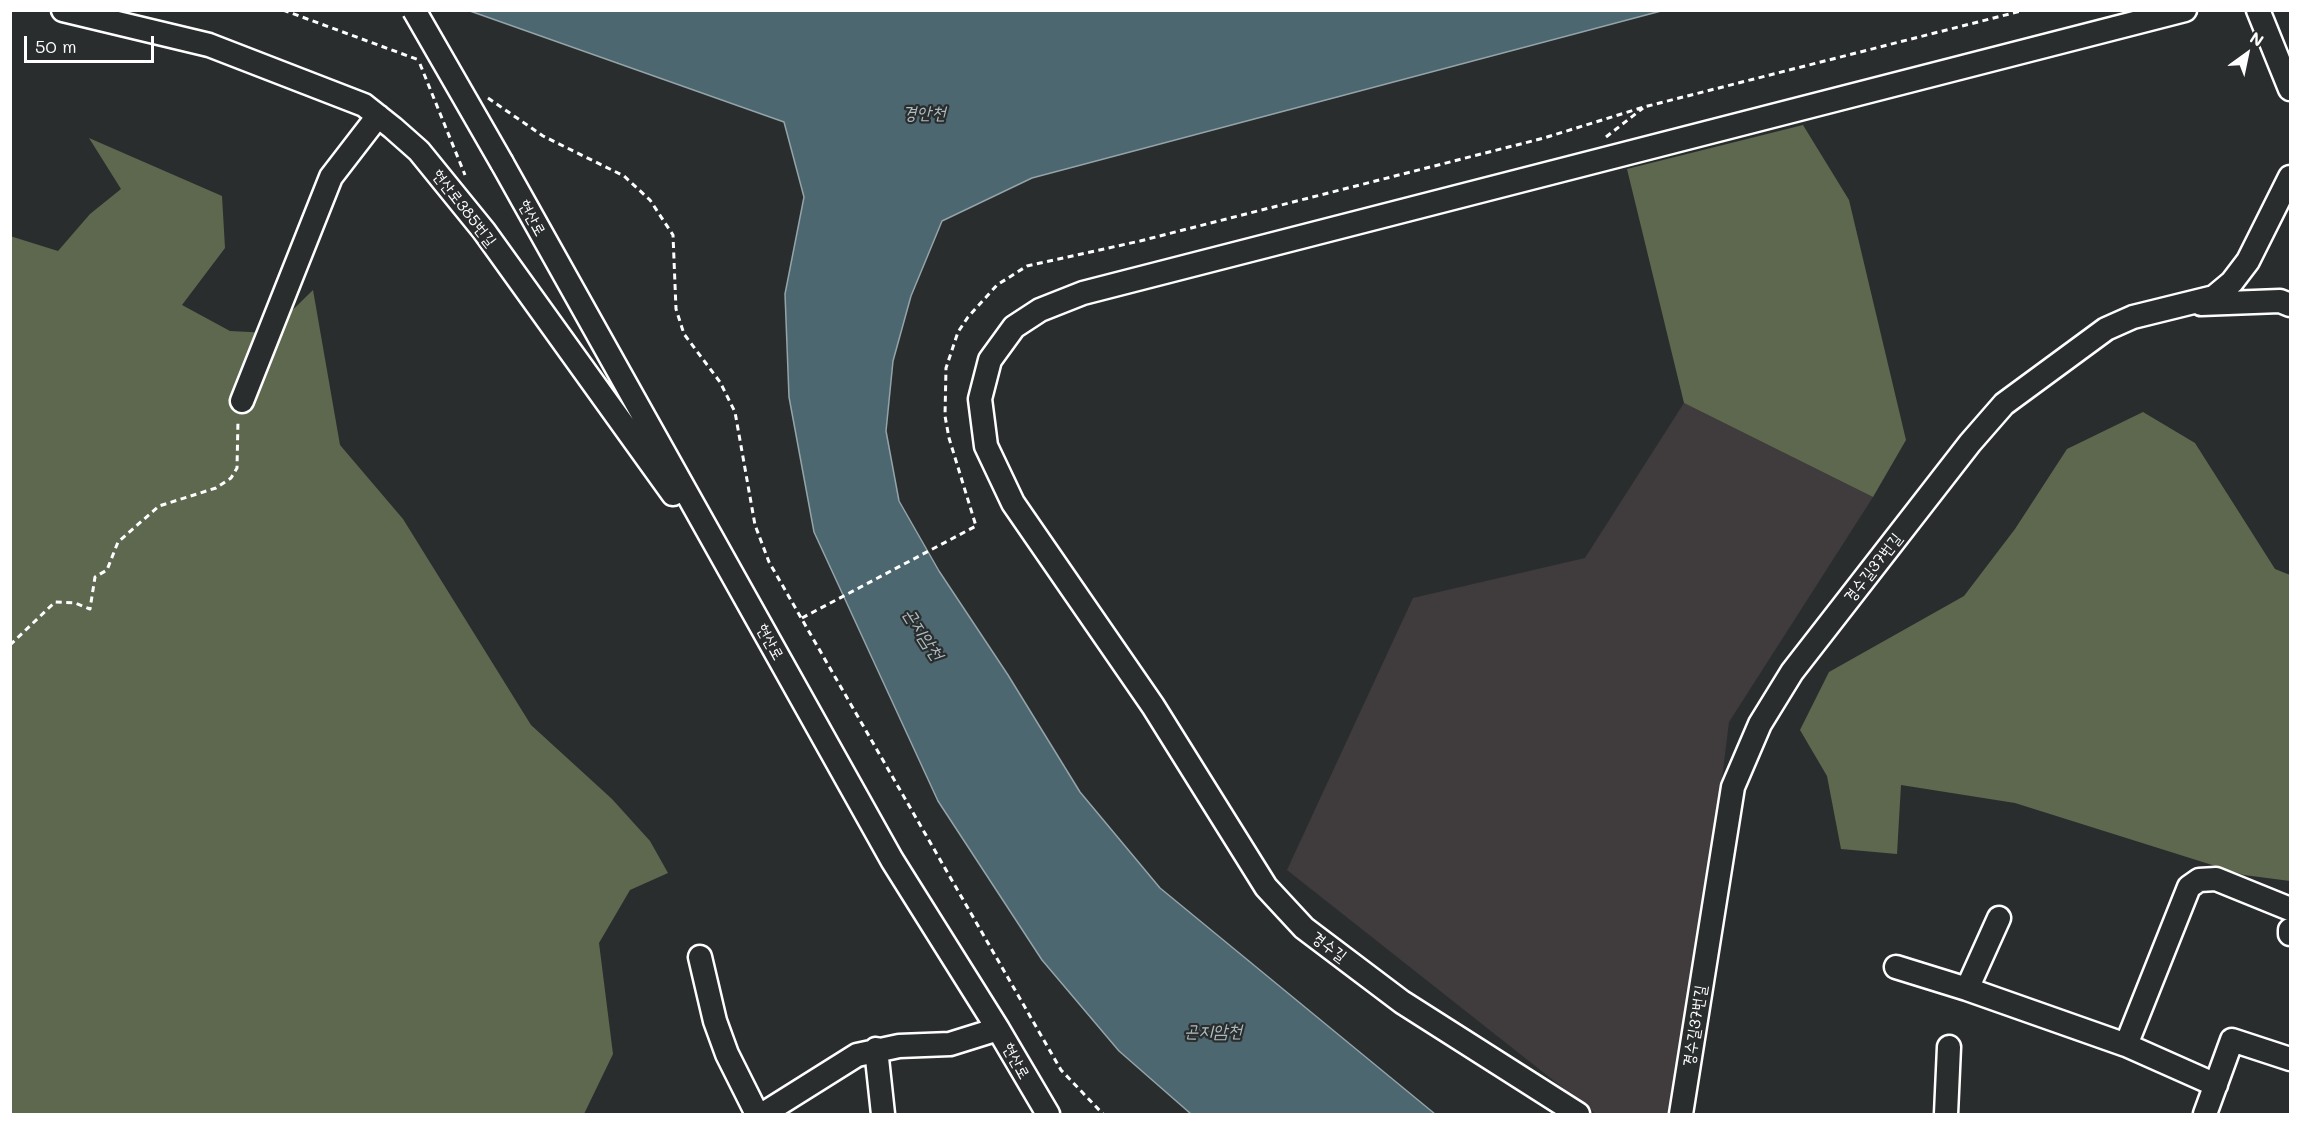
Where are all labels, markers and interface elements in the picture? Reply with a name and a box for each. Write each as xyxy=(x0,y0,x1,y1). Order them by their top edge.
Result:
scale bar xyxy=(27,24,158,62)
north arrow xyxy=(2217,24,2277,84)
text: N xyxy=(2246,26,2268,51)
text: 50 m xyxy=(35,34,77,58)
water label: 경안천 xyxy=(902,102,946,124)
street label: 현산로385번길 xyxy=(428,166,500,250)
street label: 현산로 xyxy=(514,196,550,240)
street label: 경수길37번길 xyxy=(1840,530,1906,606)
water label: 곤지암천 xyxy=(898,604,948,664)
street label: 현산로 xyxy=(752,620,788,664)
street label: 경수길 xyxy=(1308,928,1350,966)
street label: 경수길37번길 xyxy=(1679,984,1711,1068)
water label: 곤지암천 xyxy=(1184,1020,1242,1042)
street label: 현산로 xyxy=(998,1039,1034,1083)

